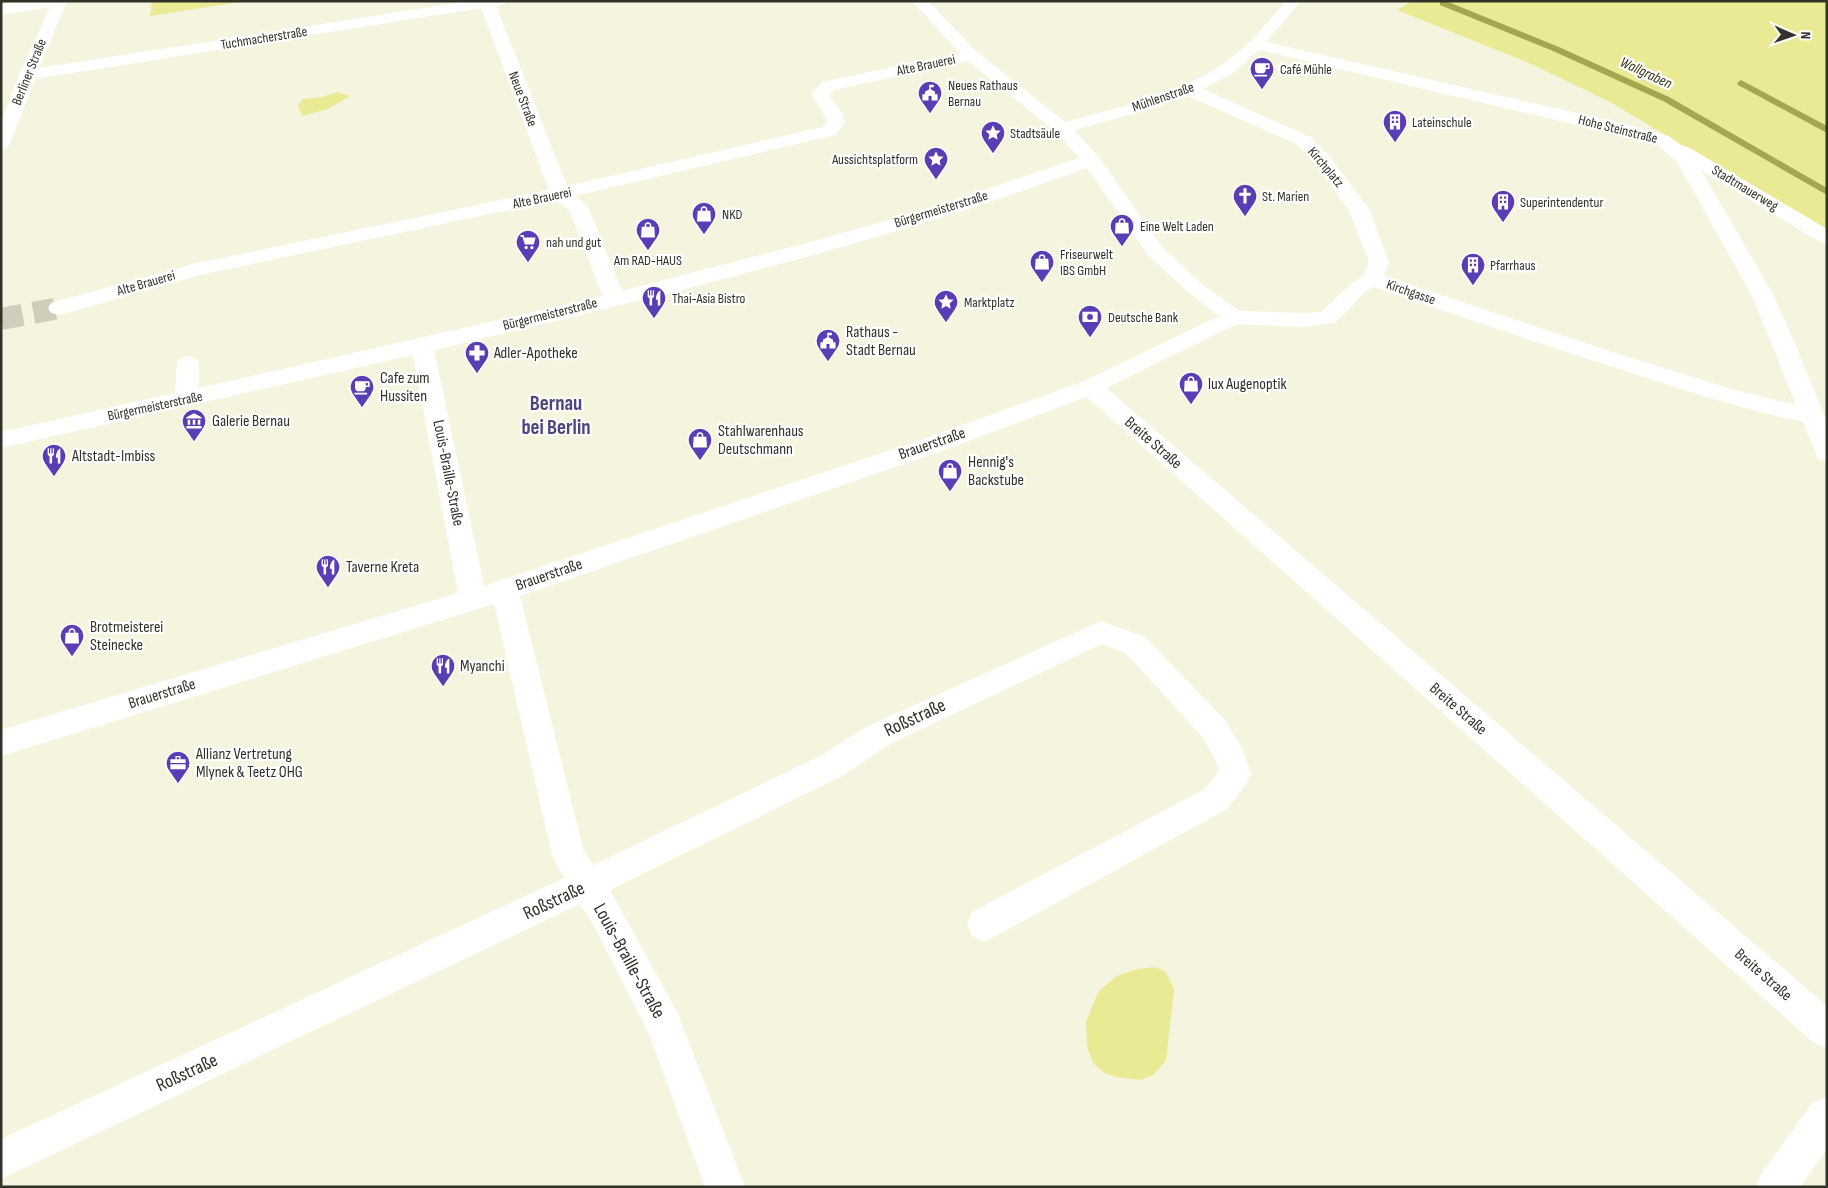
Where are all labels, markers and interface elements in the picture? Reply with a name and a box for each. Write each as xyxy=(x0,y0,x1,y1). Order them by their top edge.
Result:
north arrow xyxy=(1768,10,1818,60)
street label: Tuchmacherstraße xyxy=(219,23,309,53)
text: N xyxy=(1797,31,1814,39)
street label: Berliner Straße xyxy=(8,36,50,108)
street label: Alte Brauerei xyxy=(894,50,957,80)
water label: Wallgraben xyxy=(1617,53,1675,93)
cafe icon: Café Mühle xyxy=(1249,56,1275,90)
place label: Café Mühle xyxy=(1280,61,1332,78)
street label: Neue Straße xyxy=(505,69,541,129)
place label: Neues Rathaus Bernau xyxy=(948,77,1018,110)
street label: Mühlenstraße xyxy=(1130,78,1196,116)
public building icon: Neues Rathaus Bernau xyxy=(917,80,943,114)
building icon: Lateinschule xyxy=(1382,109,1408,143)
street label: Hohe Steinstraße xyxy=(1577,111,1659,147)
place label: Lateinschule xyxy=(1412,114,1472,131)
place icon: Stadtsäule xyxy=(980,120,1006,154)
place label: Stadtsäule xyxy=(1010,125,1060,142)
street label: Kirchplatz xyxy=(1304,143,1348,191)
place icon: Aussichtsplatform xyxy=(923,146,949,180)
place label: Aussichtsplatform xyxy=(831,151,918,168)
street label: Stadtmauerweg xyxy=(1709,161,1782,215)
street label: Alte Brauerei xyxy=(510,183,573,213)
church icon: St. Marien xyxy=(1232,183,1258,217)
street label: Bürgermeisterstraße xyxy=(892,187,990,231)
place label: St. Marien xyxy=(1262,188,1309,205)
building icon: Superintendentur xyxy=(1490,189,1516,223)
place label: Superintendentur xyxy=(1520,194,1603,211)
shop icon: NKD xyxy=(691,201,717,235)
place label: NKD xyxy=(722,206,742,223)
shop icon: Eine Welt Laden xyxy=(1109,213,1135,247)
shop icon: Am RAD-HAUS xyxy=(635,217,661,251)
place label: Eine Welt Laden xyxy=(1140,218,1214,235)
supermarket icon: nah und gut xyxy=(515,229,541,263)
place label: nah und gut xyxy=(546,234,601,251)
place label: Friseurwelt IBS GmbH xyxy=(1060,246,1113,279)
shop icon: Friseurwelt IBS GmbH xyxy=(1029,249,1055,283)
place label: Am RAD-HAUS xyxy=(613,252,682,269)
building icon: Pfarrhaus xyxy=(1460,252,1486,286)
place label: Pfarrhaus xyxy=(1490,257,1536,274)
street label: Alte Brauerei xyxy=(114,267,177,300)
street label: Kirchgasse xyxy=(1384,276,1438,308)
restaurant icon: Thai-Asia Bistro xyxy=(641,285,667,319)
place icon: Marktplatz xyxy=(933,289,959,323)
place label: Thai-Asia Bistro xyxy=(672,290,746,307)
street label: Bürgermeisterstraße xyxy=(501,294,599,334)
place label: Marktplatz xyxy=(964,294,1015,311)
bank icon: Deutsche Bank xyxy=(1077,304,1103,338)
place label: Deutsche Bank xyxy=(1108,309,1179,326)
place label: Rathaus - Stadt Bernau xyxy=(846,323,916,360)
public building icon: Rathaus - Stadt Bernau xyxy=(815,328,841,362)
pharmacy icon: Adler-Apotheke xyxy=(464,340,490,374)
place label: Adler-Apotheke xyxy=(493,344,578,363)
place label: Cafe zum Hussiten xyxy=(380,369,430,406)
shop icon: lux Augenoptik xyxy=(1178,371,1204,405)
cafe icon: Cafe zum Hussiten xyxy=(349,374,375,408)
place label: lux Augenoptik xyxy=(1208,375,1287,394)
street label: Bürgermeisterstraße xyxy=(106,388,204,424)
district label: Bernau bei Berlin xyxy=(521,391,591,440)
museum icon: Galerie Bernau xyxy=(181,408,207,442)
place label: Galerie Bernau xyxy=(212,412,290,431)
street label: Breite Straße xyxy=(1120,413,1186,473)
street label: Louis-Braille-Straße xyxy=(428,418,468,528)
place label: Stahlwarenhaus Deutschmann xyxy=(718,422,804,459)
street label: Brauerstraße xyxy=(896,424,968,464)
shop icon: Stahlwarenhaus Deutschmann xyxy=(687,427,713,461)
restaurant icon: Altstadt-Imbiss xyxy=(41,443,67,477)
place label: Altstadt-Imbiss xyxy=(71,447,156,466)
place label: Hennig's Backstube xyxy=(968,453,1024,490)
shop icon: Hennig's Backstube xyxy=(937,458,963,492)
restaurant icon: Taverne Kreta xyxy=(315,554,341,588)
street label: Brauerstraße xyxy=(513,555,585,595)
place label: Taverne Kreta xyxy=(346,558,419,577)
place label: Brotmeisterei Steinecke xyxy=(90,618,163,655)
shop icon: Brotmeisterei Steinecke xyxy=(59,623,85,657)
restaurant icon: Myanchi xyxy=(430,653,456,687)
place label: Myanchi xyxy=(460,657,505,676)
street label: Brauerstraße xyxy=(126,675,198,713)
street label: Breite Straße xyxy=(1425,679,1491,739)
street label: Roßstraße xyxy=(881,694,949,742)
place label: Allianz Vertretung Mlynek & Teetz OHG xyxy=(195,745,303,782)
office icon: Allianz Vertretung Mlynek & Teetz OHG xyxy=(165,750,191,784)
street label: Roßstraße xyxy=(520,877,588,925)
street label: Louis-Braille-Straße xyxy=(588,899,670,1023)
street label: Breite Straße xyxy=(1730,945,1796,1005)
street label: Roßstraße xyxy=(153,1049,221,1097)

